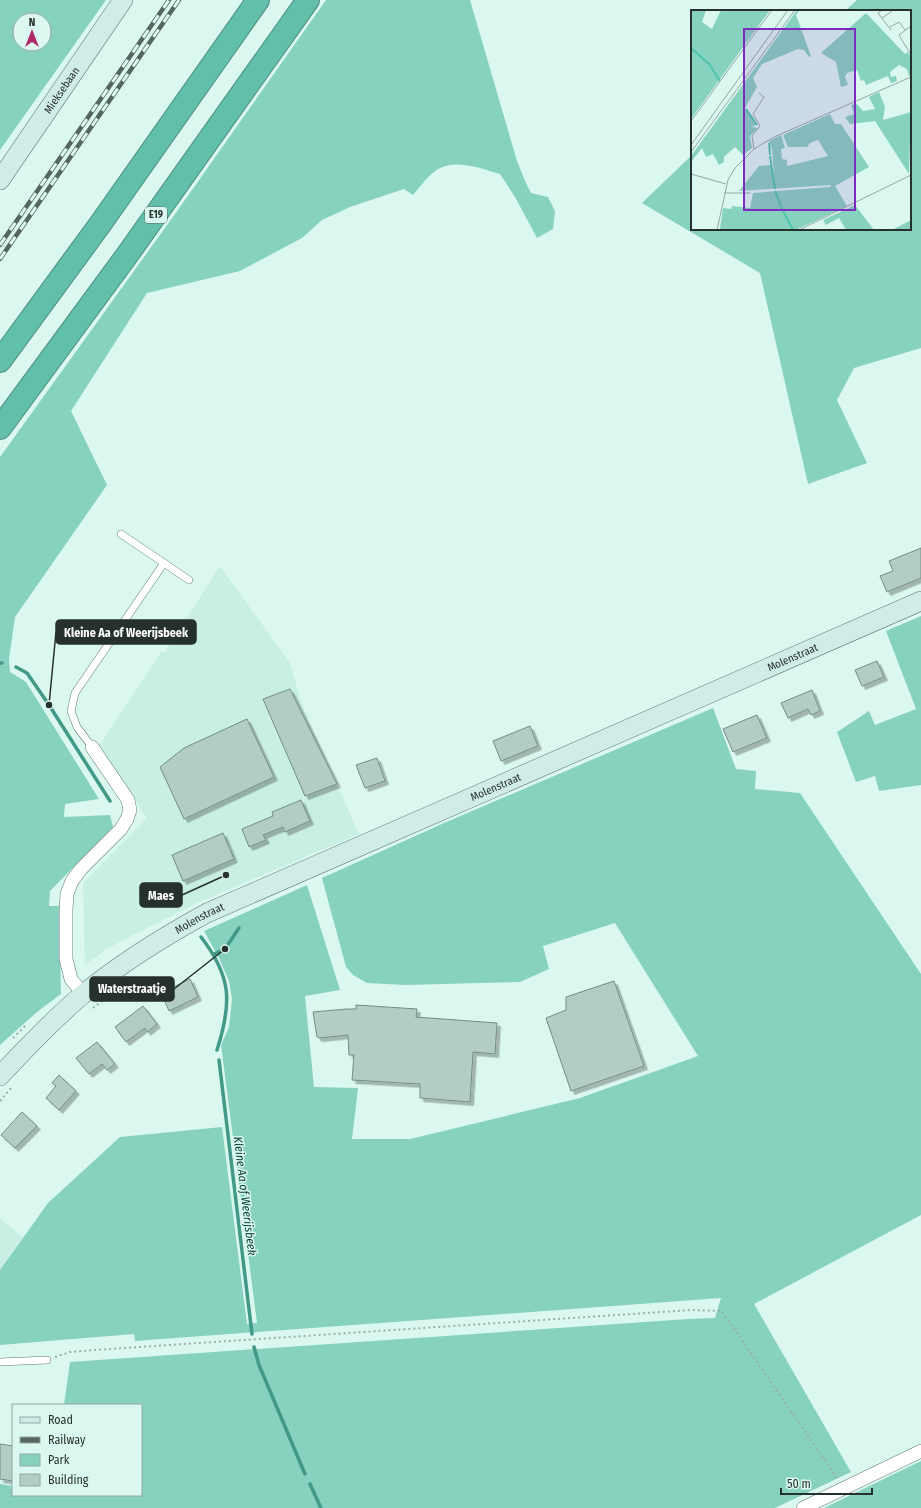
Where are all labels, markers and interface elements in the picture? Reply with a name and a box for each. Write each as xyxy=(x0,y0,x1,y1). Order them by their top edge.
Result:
inset map xyxy=(691,10,911,230)
north arrow xyxy=(12,12,52,52)
text: N xyxy=(29,16,35,29)
street label: Mieksebaan xyxy=(41,64,82,116)
road number: E19 xyxy=(145,207,167,223)
callout: Kleine Aa of Weerijsbeek xyxy=(56,620,196,644)
text: Kleine Aa of Weerijsbeek xyxy=(64,626,189,640)
street label: Molenstraat xyxy=(765,640,820,674)
street label: Molenstraat xyxy=(468,770,523,804)
callout: Maes xyxy=(140,883,182,907)
text: Maes xyxy=(148,889,175,903)
street label: Molenstraat xyxy=(172,900,226,936)
callout: Waterstraatje xyxy=(90,977,174,1001)
text: Waterstraatje xyxy=(98,982,166,996)
water label: Kleine Aa of Weerijsbeek xyxy=(231,1136,259,1256)
legend xyxy=(12,1404,142,1496)
text: Road xyxy=(48,1413,73,1427)
text: Railway xyxy=(48,1433,86,1447)
text: Park xyxy=(48,1453,70,1467)
scale bar xyxy=(781,1470,872,1496)
text: Building xyxy=(48,1473,89,1487)
text: 50 m xyxy=(787,1477,811,1491)

